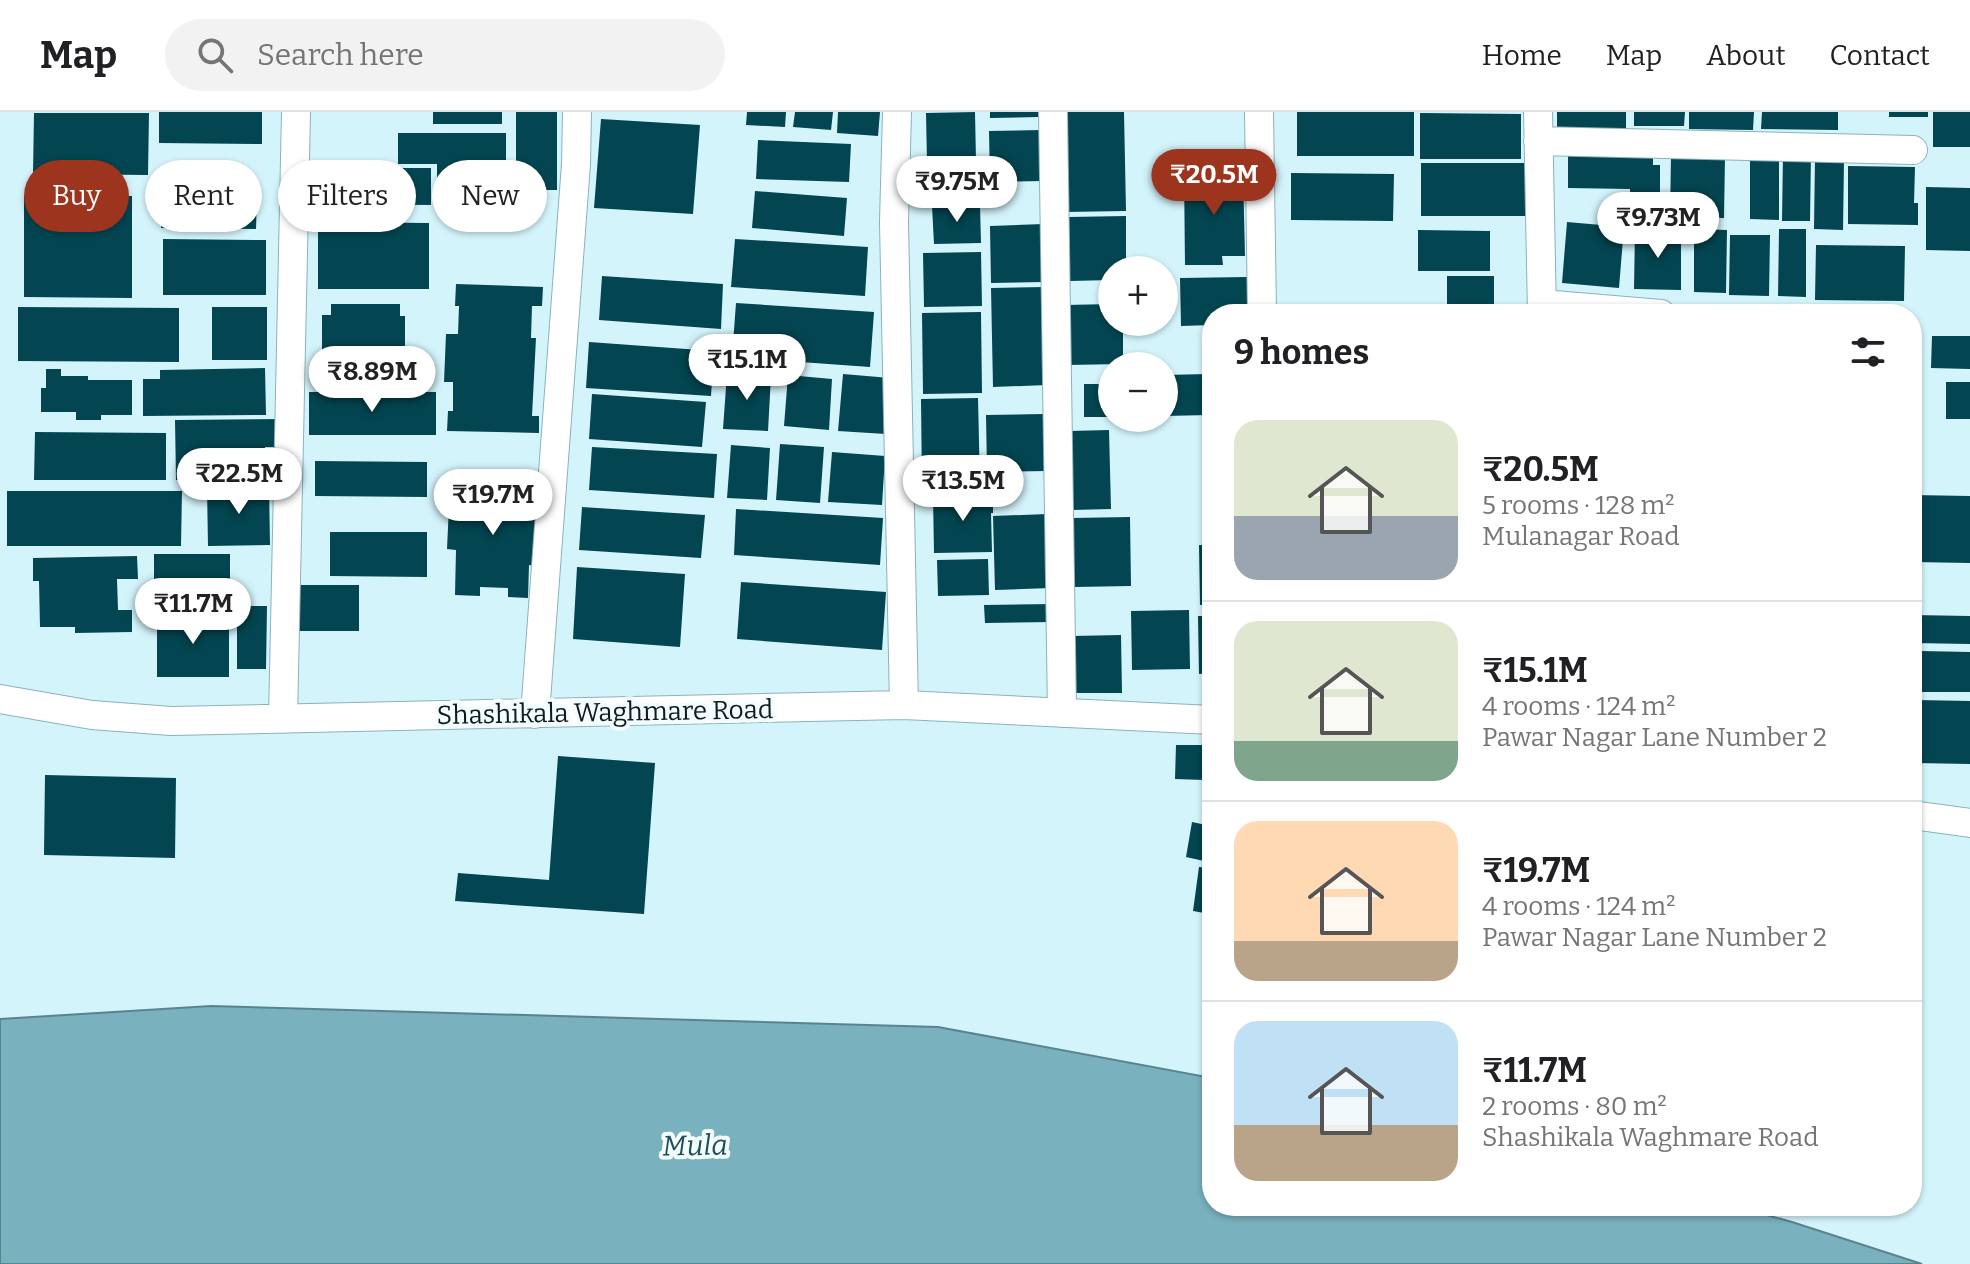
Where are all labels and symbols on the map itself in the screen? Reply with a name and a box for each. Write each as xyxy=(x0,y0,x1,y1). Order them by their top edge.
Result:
pin: ₹20.5M xyxy=(1149,149,1279,217)
pin: ₹9.75M xyxy=(892,156,1022,224)
pin: ₹9.73M xyxy=(1593,192,1723,260)
pin: ₹15.1M xyxy=(682,334,812,402)
pin: ₹8.89M xyxy=(307,346,437,414)
pin: ₹22.5M xyxy=(174,448,304,516)
pin: ₹13.5M xyxy=(898,455,1028,523)
pin: ₹19.7M xyxy=(428,469,558,537)
pin: ₹11.7M xyxy=(128,578,258,646)
street label: Shashikala Waghmare Road xyxy=(436,694,774,731)
water label: Mula xyxy=(662,1128,728,1163)

